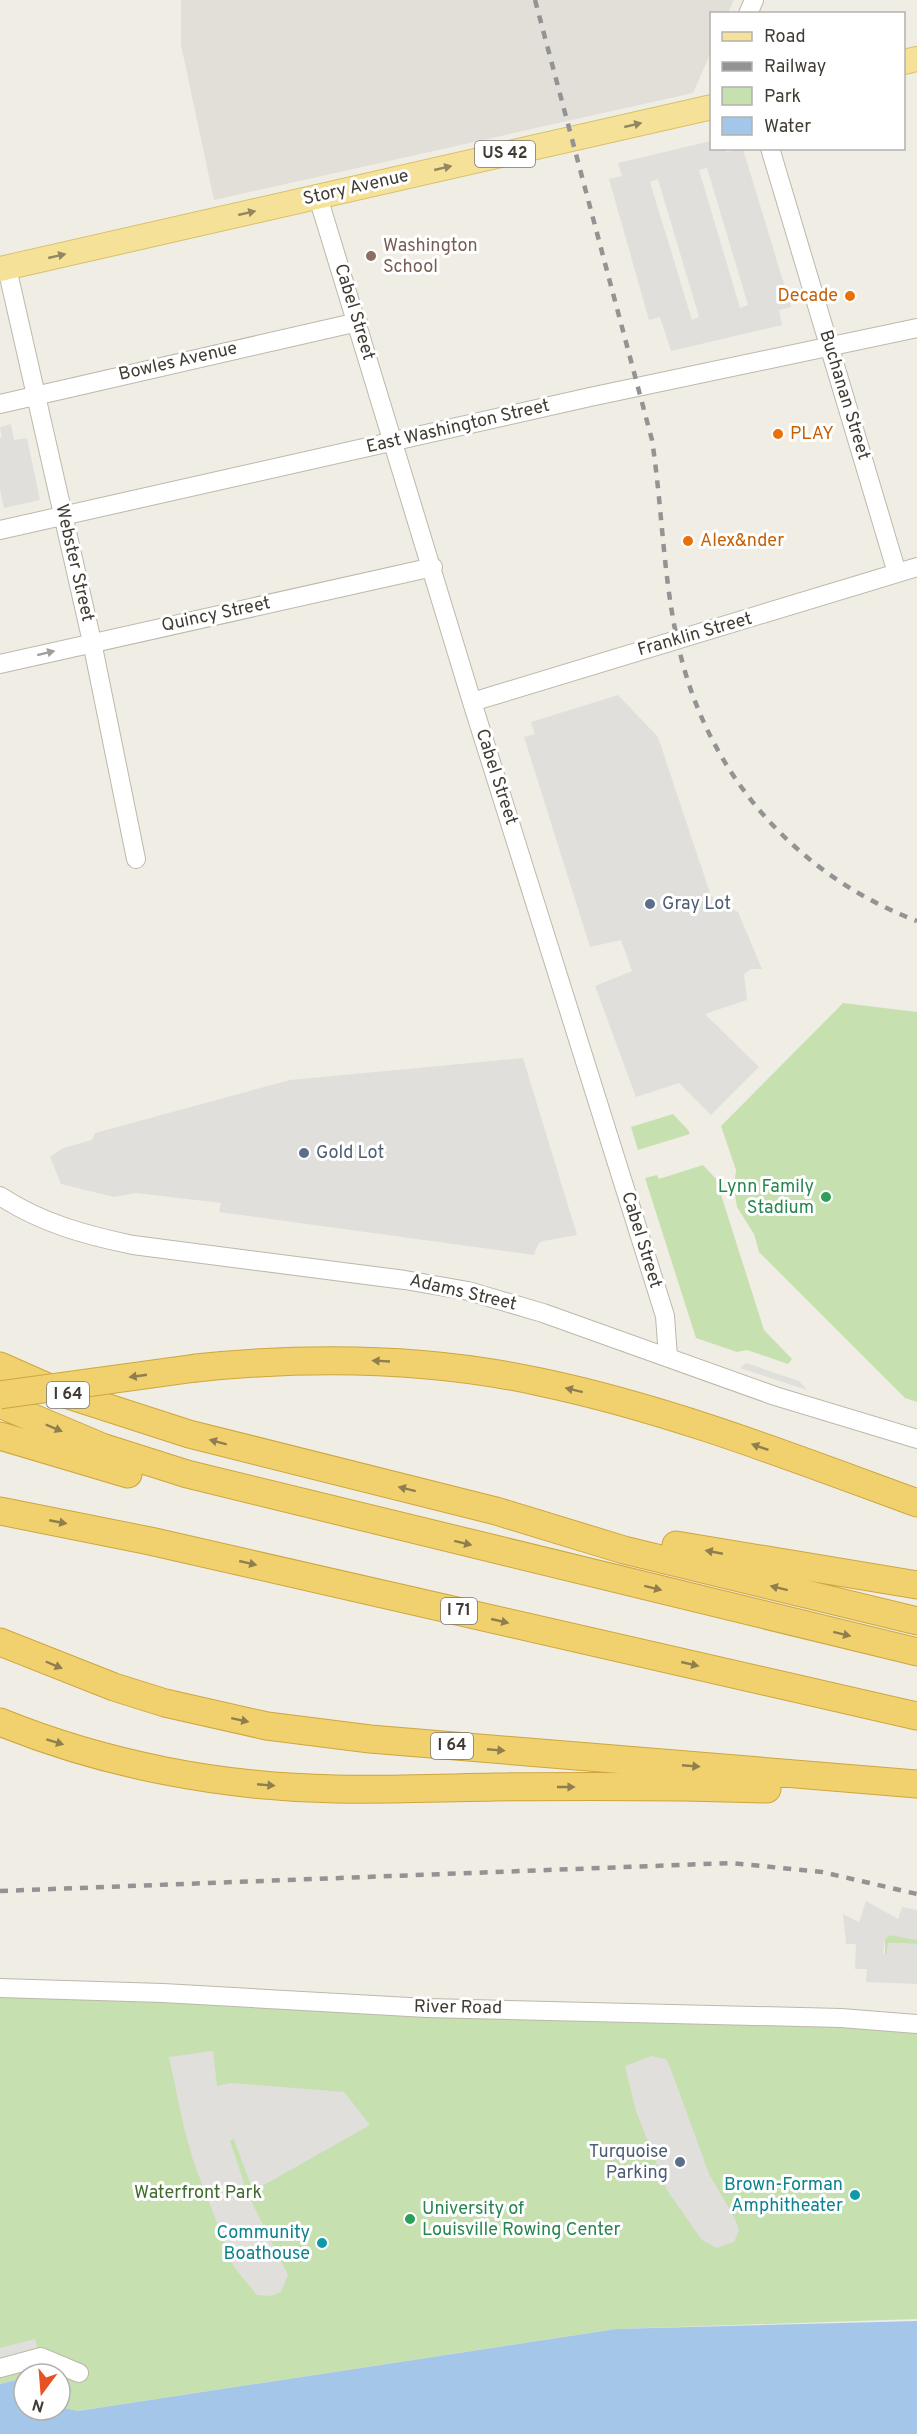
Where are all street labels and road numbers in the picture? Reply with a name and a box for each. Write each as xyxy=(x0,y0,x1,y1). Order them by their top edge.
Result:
road number: US 42 xyxy=(475,141,535,167)
street label: Story Avenue xyxy=(301,165,411,211)
street label: Cabel Street xyxy=(328,261,380,363)
street label: Buchanan Street xyxy=(813,327,875,463)
street label: Bowles Avenue xyxy=(116,337,240,387)
street label: East Washington Street xyxy=(364,395,552,459)
street label: Webster Street xyxy=(49,502,99,624)
street label: Quincy Street xyxy=(159,592,273,638)
street label: Franklin Street xyxy=(635,608,755,662)
street label: Cabel Street xyxy=(470,726,522,828)
street label: Cabel Street xyxy=(615,1189,667,1291)
street label: Adams Street xyxy=(407,1269,519,1317)
road number: I 64 xyxy=(47,1382,89,1408)
road number: I 71 xyxy=(441,1598,477,1624)
road number: I 64 xyxy=(431,1733,473,1759)
street label: River Road xyxy=(414,1996,502,2020)

